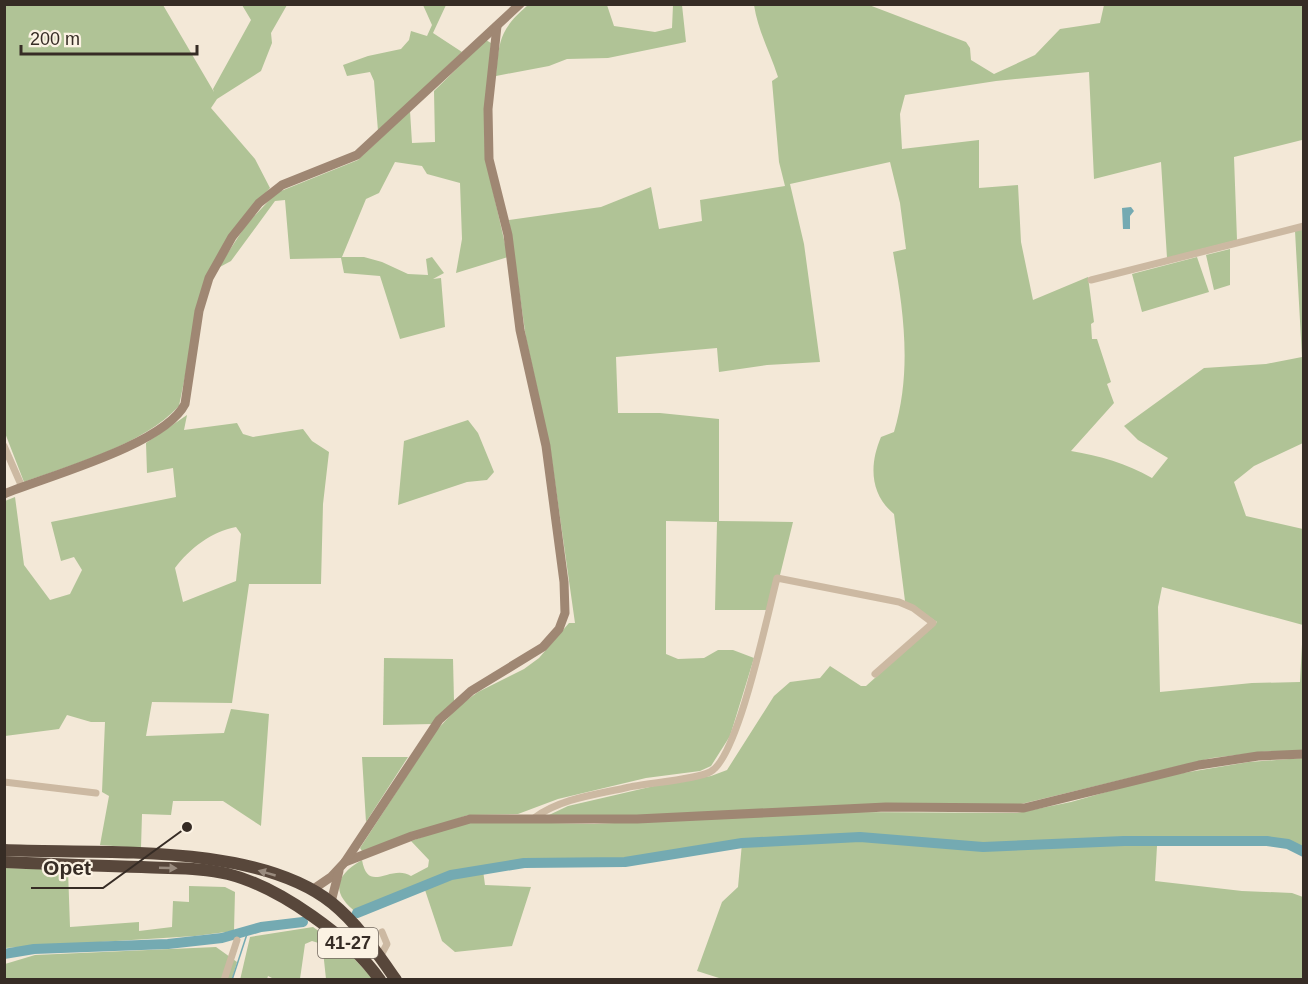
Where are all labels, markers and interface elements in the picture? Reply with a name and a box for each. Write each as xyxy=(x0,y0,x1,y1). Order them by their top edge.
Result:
scale bar xyxy=(21,18,196,56)
text: 200 m xyxy=(30,29,80,49)
callout: Opet xyxy=(31,849,103,888)
text: Opet xyxy=(43,856,91,879)
one-way arrow xyxy=(158,864,177,873)
one-way arrow xyxy=(258,868,276,877)
road number: 41-27 xyxy=(318,928,378,958)

